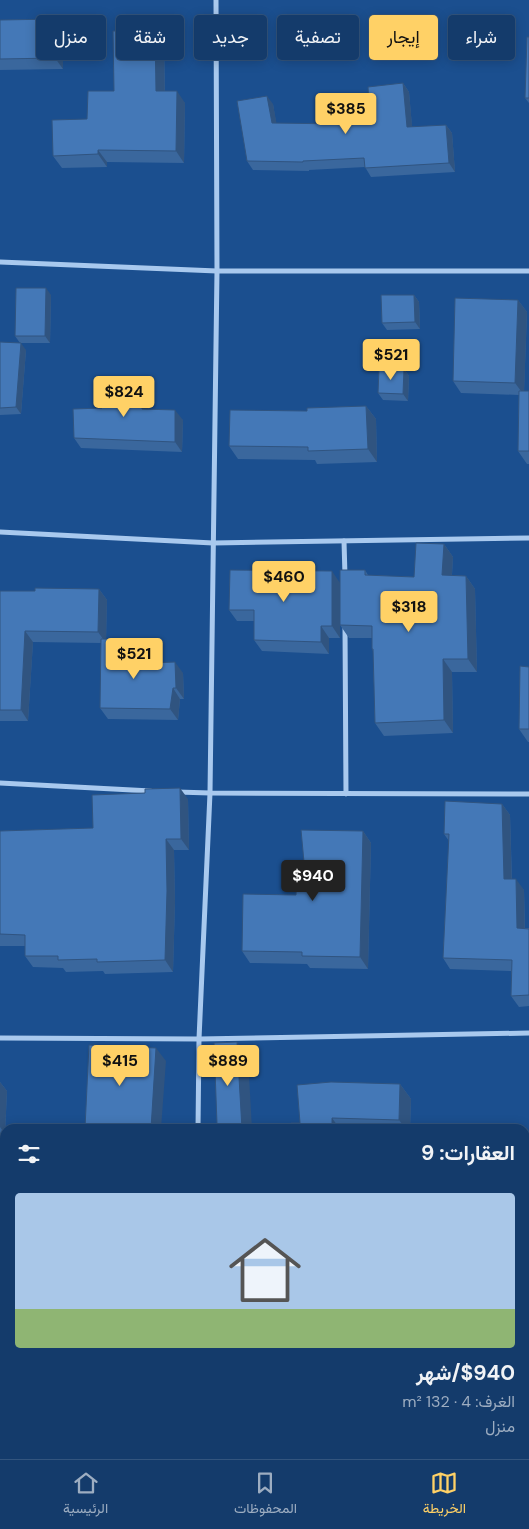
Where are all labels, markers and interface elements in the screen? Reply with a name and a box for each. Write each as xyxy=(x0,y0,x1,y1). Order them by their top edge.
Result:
chip: منزل xyxy=(36,15,106,60)
chip: شقة xyxy=(116,15,184,60)
chip: جديد xyxy=(194,15,267,60)
chip: تصفية xyxy=(277,15,359,60)
chip: إيجار xyxy=(369,15,438,60)
chip: شراء xyxy=(448,15,515,60)
pin: $385 xyxy=(316,92,376,135)
text: $385 xyxy=(326,98,366,119)
pin: $521 xyxy=(361,338,421,381)
text: $521 xyxy=(374,344,408,365)
pin: $824 xyxy=(94,376,154,418)
text: $824 xyxy=(104,381,144,402)
pin: $460 xyxy=(254,560,314,603)
text: $460 xyxy=(263,566,305,587)
pin: $318 xyxy=(379,590,439,633)
text: $318 xyxy=(391,596,427,617)
pin: $521 xyxy=(104,638,164,680)
text: $521 xyxy=(117,643,151,664)
pin: $940 xyxy=(283,860,343,902)
text: $940 xyxy=(292,865,334,886)
pin: $415 xyxy=(90,1044,150,1087)
pin: $889 xyxy=(198,1044,258,1087)
text: $415 xyxy=(102,1050,138,1071)
text: $889 xyxy=(208,1050,248,1071)
text: العقارات: 9 xyxy=(421,1139,515,1167)
icon: filters xyxy=(15,1140,43,1168)
icon: home xyxy=(220,1225,310,1315)
text: $940/شهر xyxy=(416,1359,515,1387)
text: الغرف: 4 · 132 m² xyxy=(402,1391,515,1412)
text: منزل xyxy=(485,1416,515,1437)
tab: الرئيسية xyxy=(63,1469,108,1521)
tab: المحفوظات xyxy=(234,1469,297,1521)
tab: الخريطة xyxy=(423,1469,466,1521)

